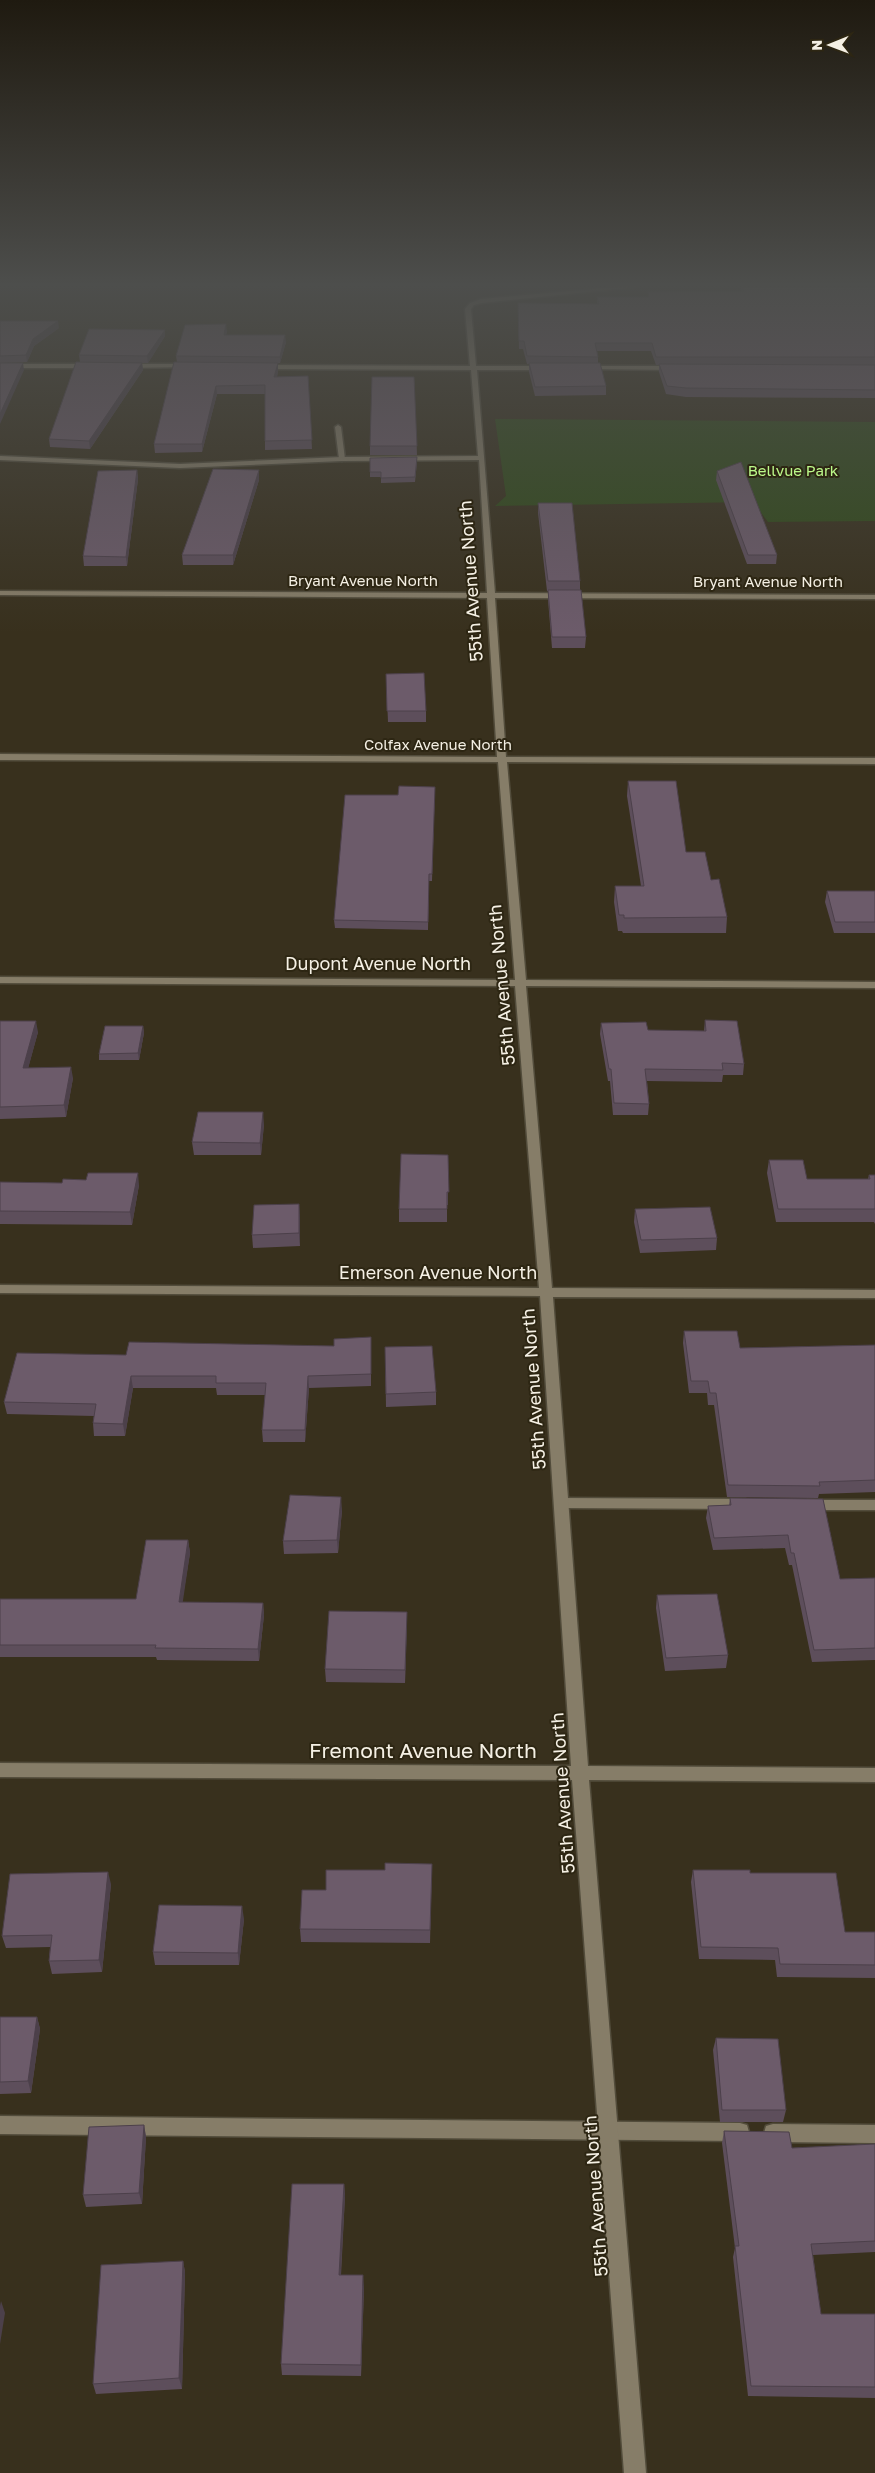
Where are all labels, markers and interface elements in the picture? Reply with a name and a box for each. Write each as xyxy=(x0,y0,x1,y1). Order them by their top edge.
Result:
north arrow xyxy=(805,20,855,70)
text: N xyxy=(808,40,825,51)
park label: Bellvue Park xyxy=(748,461,839,479)
street label: 55th Avenue North xyxy=(453,500,487,663)
street label: Bryant Avenue North xyxy=(288,571,438,589)
street label: Bryant Avenue North xyxy=(693,572,843,590)
street label: Colfax Avenue North xyxy=(364,735,512,753)
street label: 55th Avenue North xyxy=(483,904,519,1067)
street label: Dupont Avenue North xyxy=(285,952,471,974)
street label: Emerson Avenue North xyxy=(339,1261,537,1283)
street label: 55th Avenue North xyxy=(516,1308,550,1471)
street label: 55th Avenue North xyxy=(545,1712,579,1875)
street label: Fremont Avenue North xyxy=(309,1737,537,1763)
street label: 55th Avenue North xyxy=(578,2115,612,2278)

